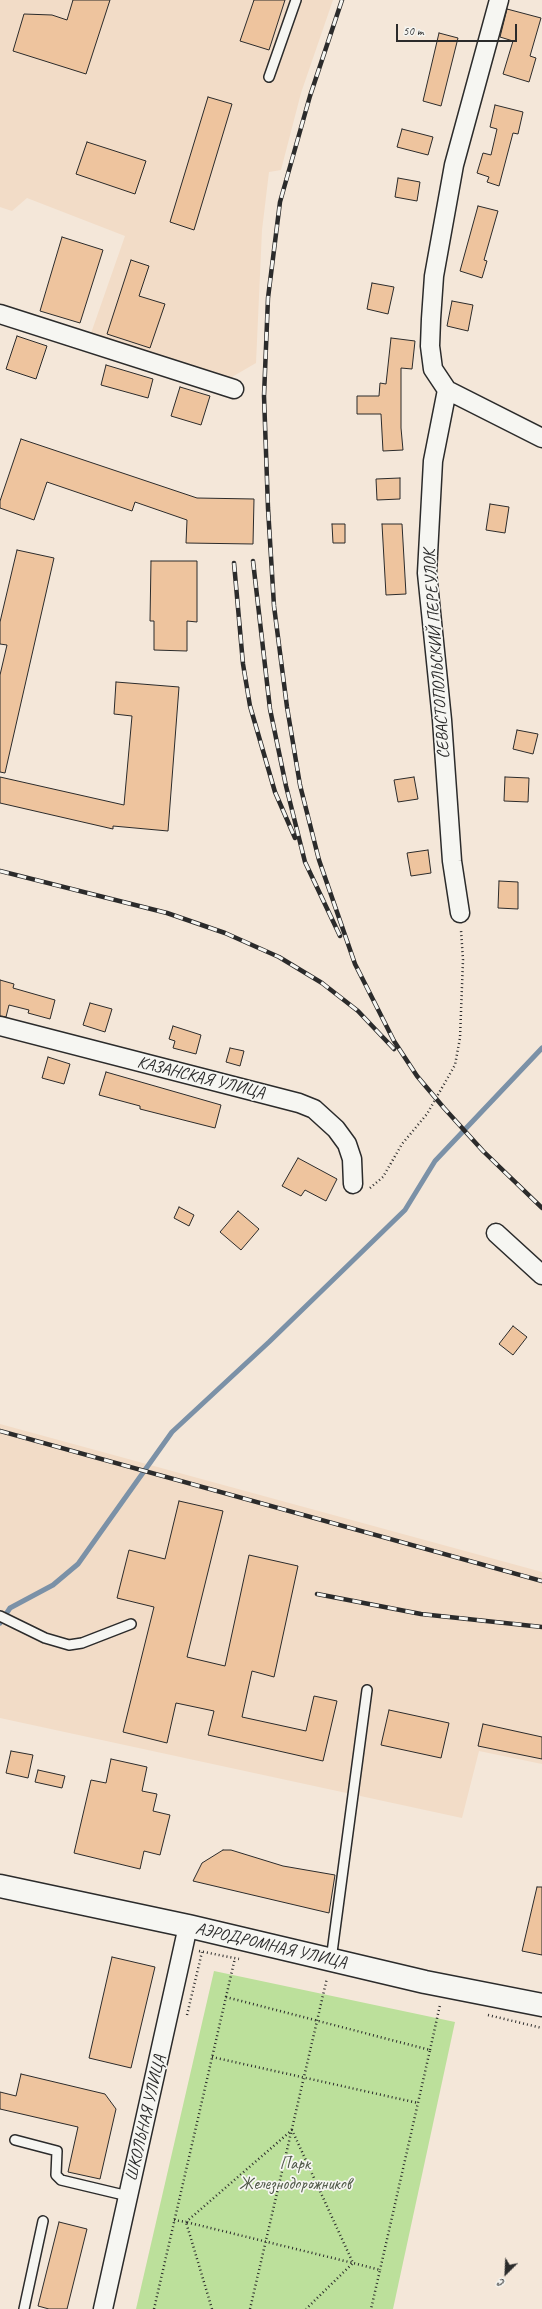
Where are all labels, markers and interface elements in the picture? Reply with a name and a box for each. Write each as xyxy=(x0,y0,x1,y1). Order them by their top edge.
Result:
scale bar xyxy=(398,16,519,42)
text: 50 m xyxy=(403,23,423,39)
street label: СЕВАСТОПОЛЬСКИЙ ПЕРЕУЛОК xyxy=(420,549,454,759)
street label: КАЗАНСКАЯ УЛИЦА xyxy=(135,1052,267,1104)
street label: АЭРОДРОМНАЯ УЛИЦА xyxy=(193,1919,349,1973)
street label: ШКОЛЬНАЯ УЛИЦА xyxy=(122,2053,170,2183)
park label: Парк Железнодорожников xyxy=(239,2155,351,2195)
north arrow xyxy=(486,2253,526,2293)
text: С xyxy=(496,2276,506,2291)

